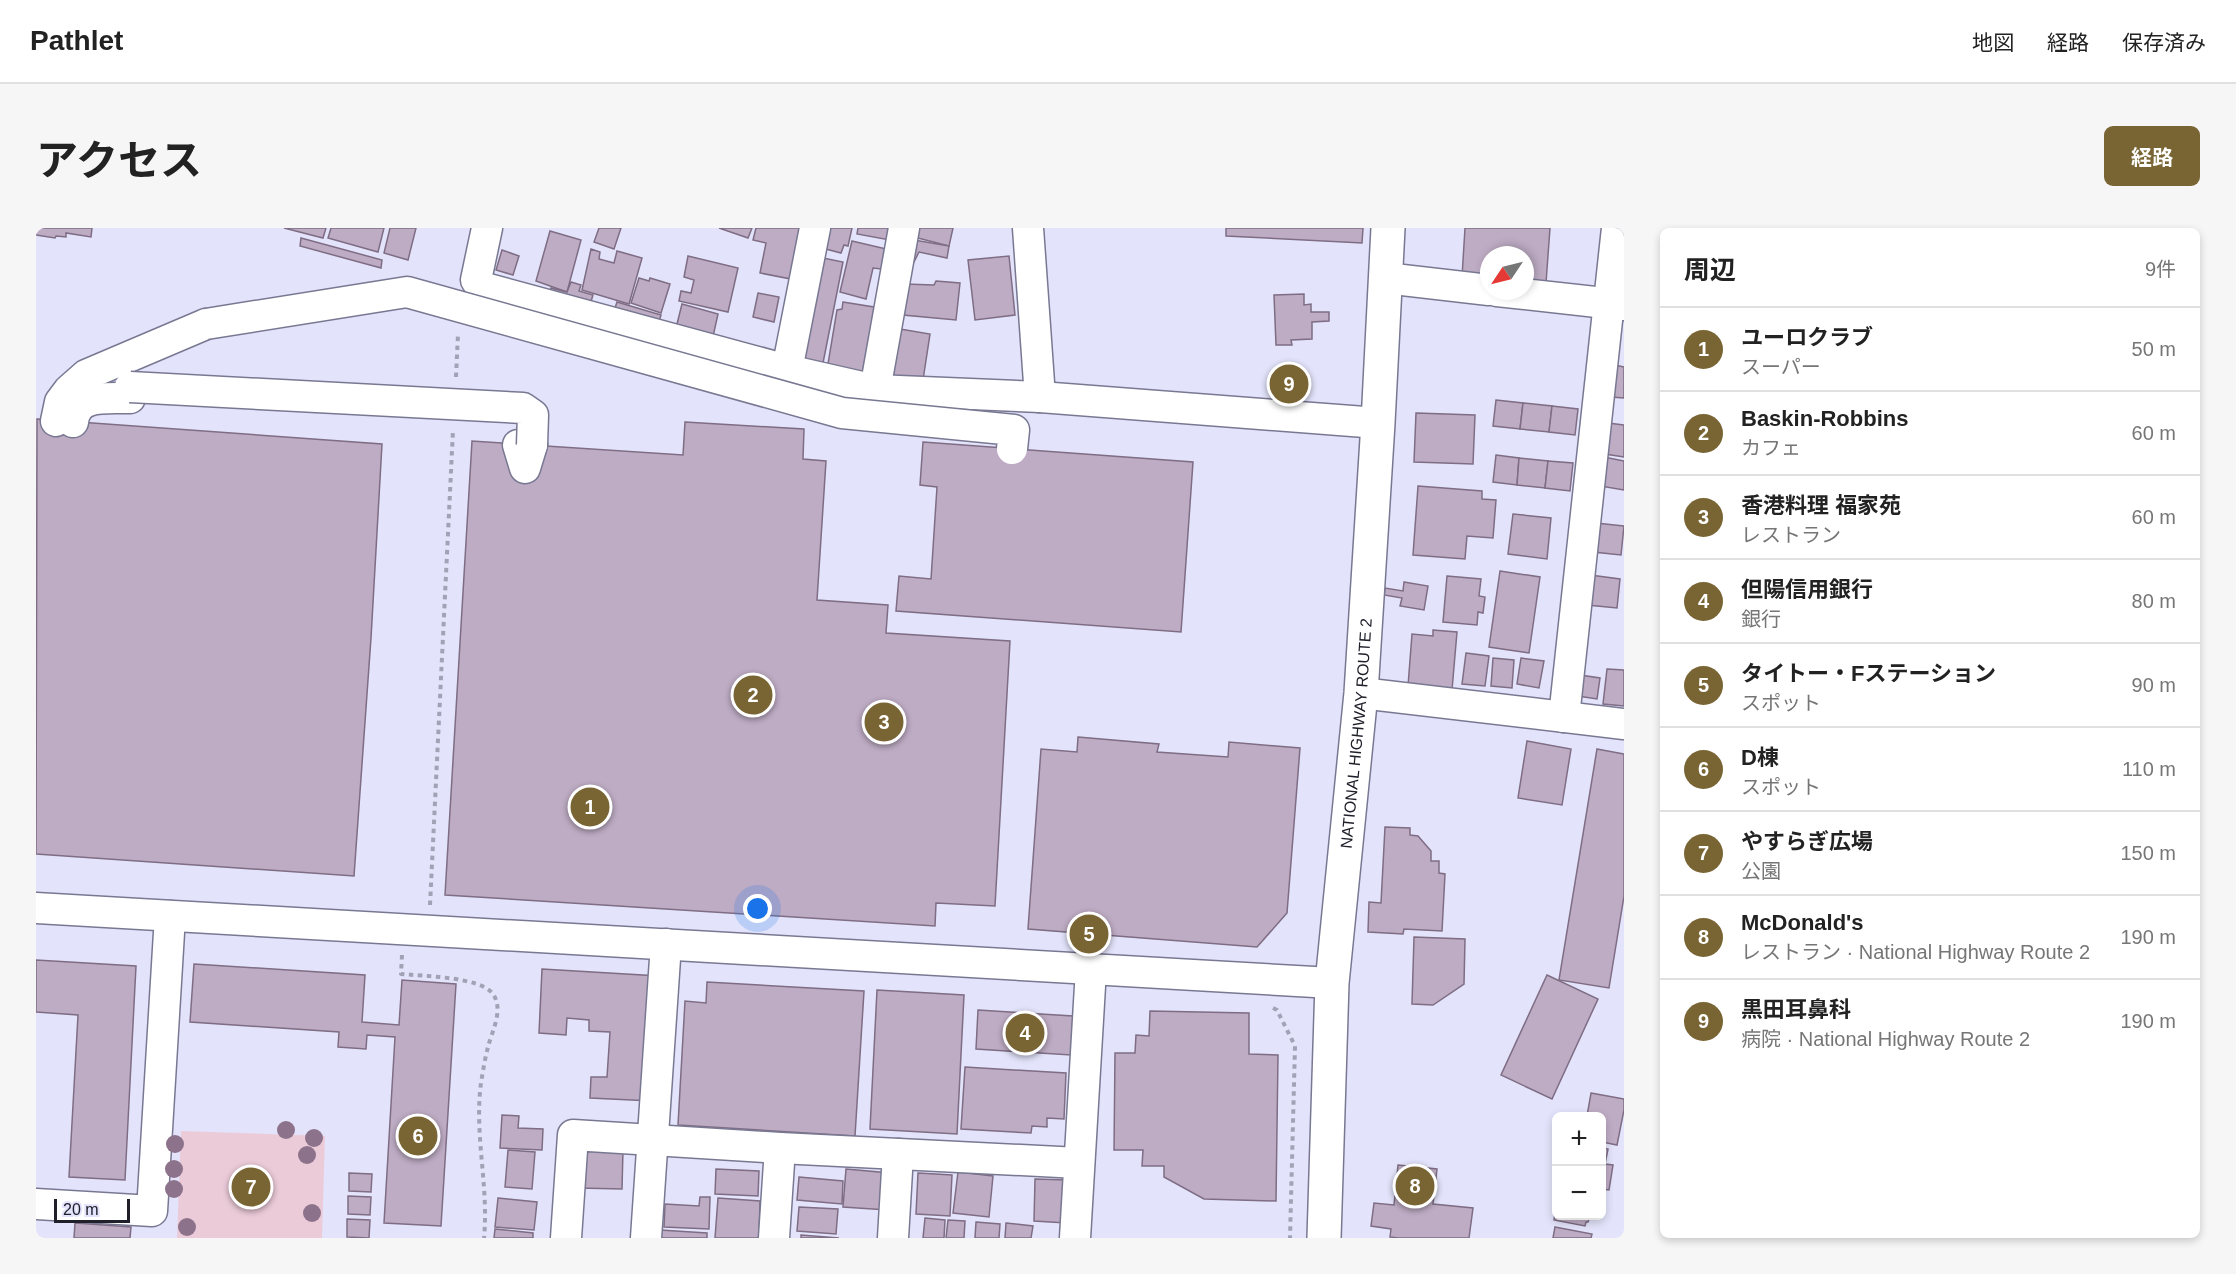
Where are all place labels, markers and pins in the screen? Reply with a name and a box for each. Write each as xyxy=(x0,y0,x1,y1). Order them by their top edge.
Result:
pin: 9 xyxy=(1270,362,1308,406)
pin: 2 xyxy=(734,672,772,718)
pin: 3 xyxy=(864,700,904,744)
pin: 1 xyxy=(570,784,610,830)
pin: 5 xyxy=(1070,912,1108,956)
pin: 4 xyxy=(1006,1010,1044,1056)
pin: 6 xyxy=(398,1114,437,1158)
pin: 7 xyxy=(232,1164,270,1210)
pin: 8 xyxy=(1396,1164,1434,1208)

